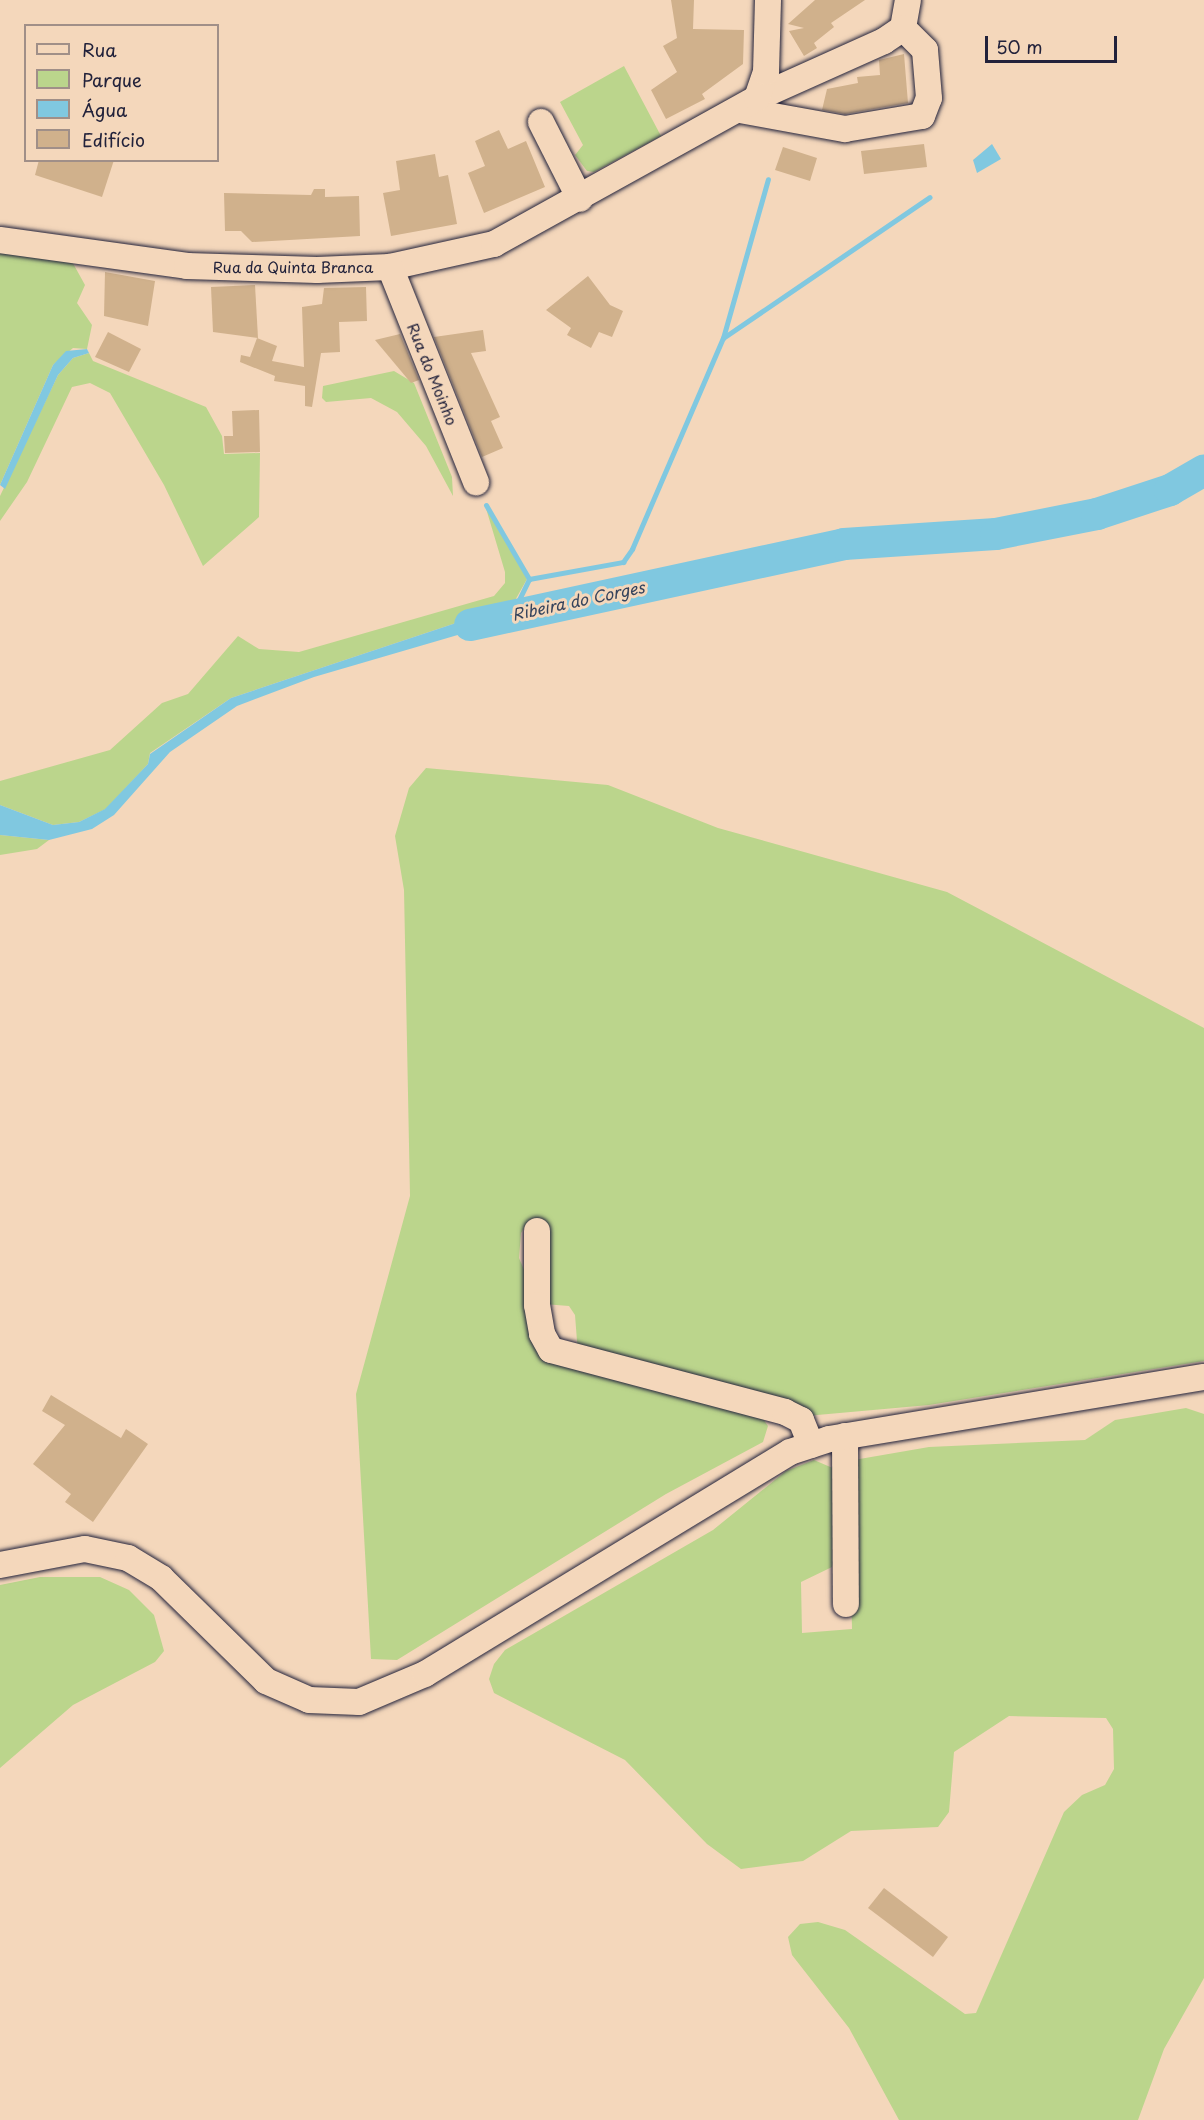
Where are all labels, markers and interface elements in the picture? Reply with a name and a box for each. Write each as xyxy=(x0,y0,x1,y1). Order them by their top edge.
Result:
legend xyxy=(24,24,219,162)
scale bar xyxy=(988,24,1120,62)
text: 50 m xyxy=(996,33,1043,60)
text: Rua xyxy=(82,36,117,63)
text: Parque xyxy=(82,66,142,93)
text: Água xyxy=(82,96,127,123)
text: Edifício xyxy=(82,126,145,153)
street label: Rua da Quinta Branca xyxy=(212,258,374,276)
street label: Rua do Moinho xyxy=(404,320,462,428)
water label: Ribeira do Corges xyxy=(510,577,646,623)

